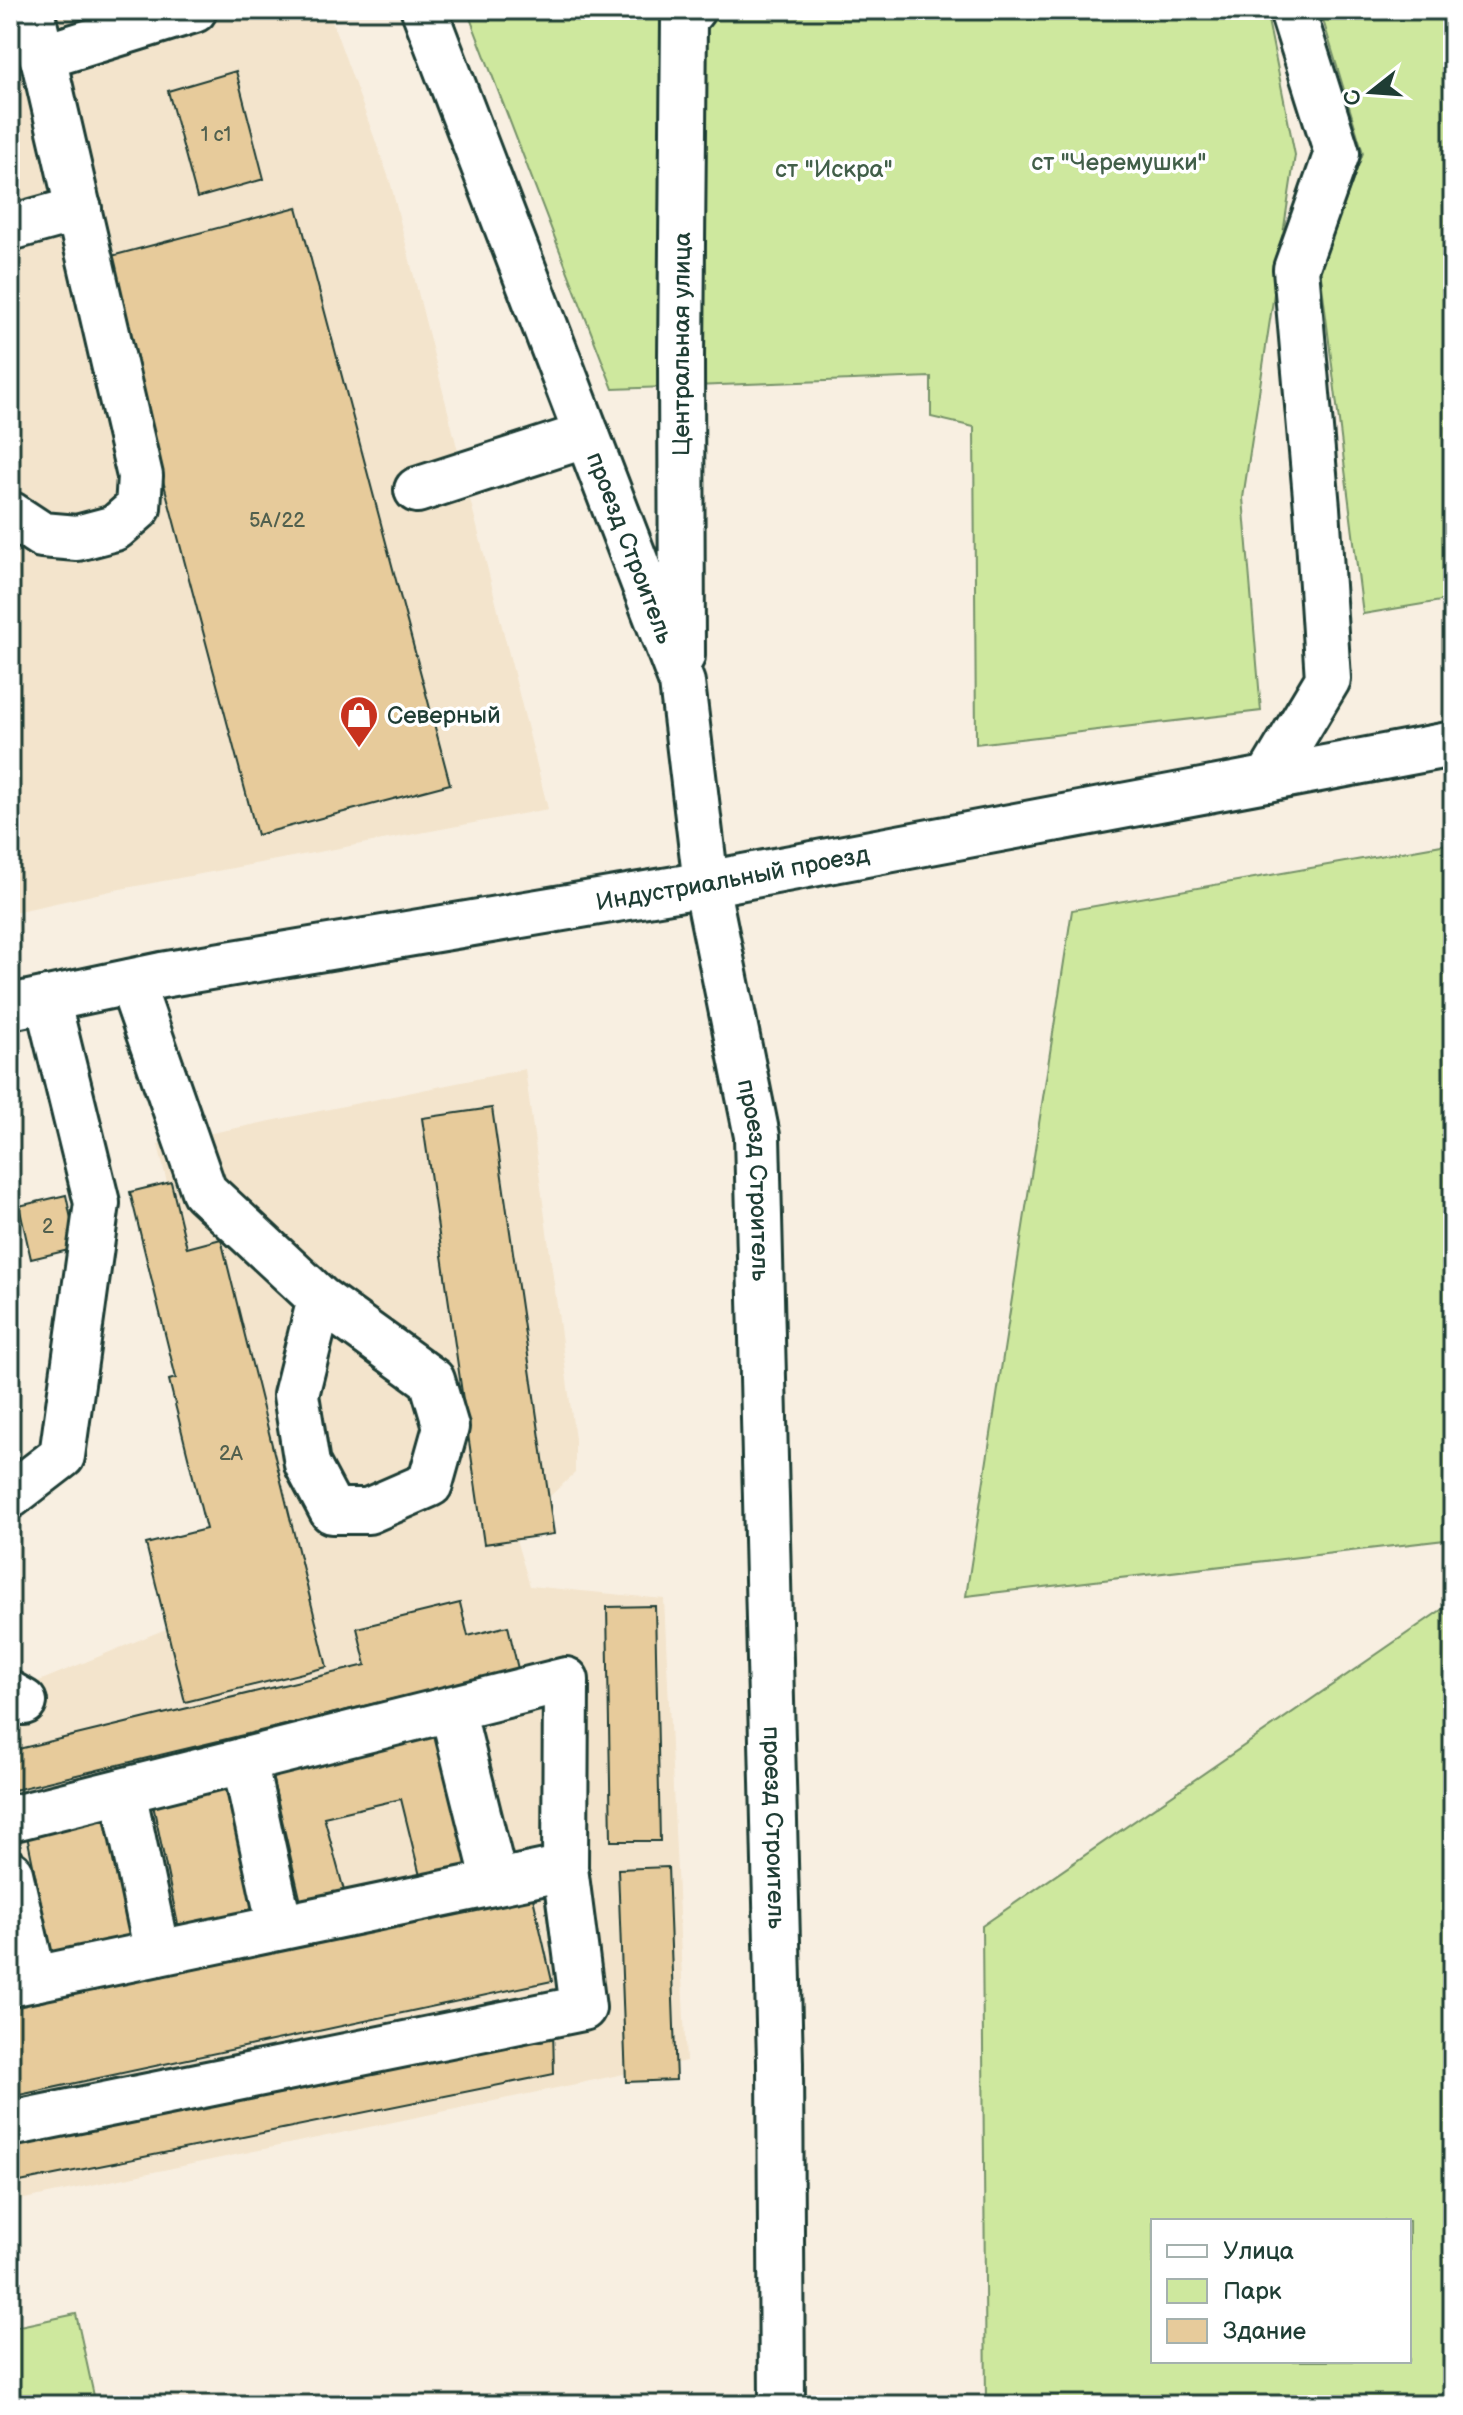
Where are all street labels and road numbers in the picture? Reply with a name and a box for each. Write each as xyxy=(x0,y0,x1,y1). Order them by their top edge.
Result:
street label: Центральная улица xyxy=(667,232,697,456)
street label: проезд Строитель xyxy=(580,448,680,648)
street label: Индустриальный проезд xyxy=(594,839,872,917)
street label: проезд Строитель xyxy=(731,1076,775,1282)
street label: проезд Строитель xyxy=(757,1726,791,1929)

